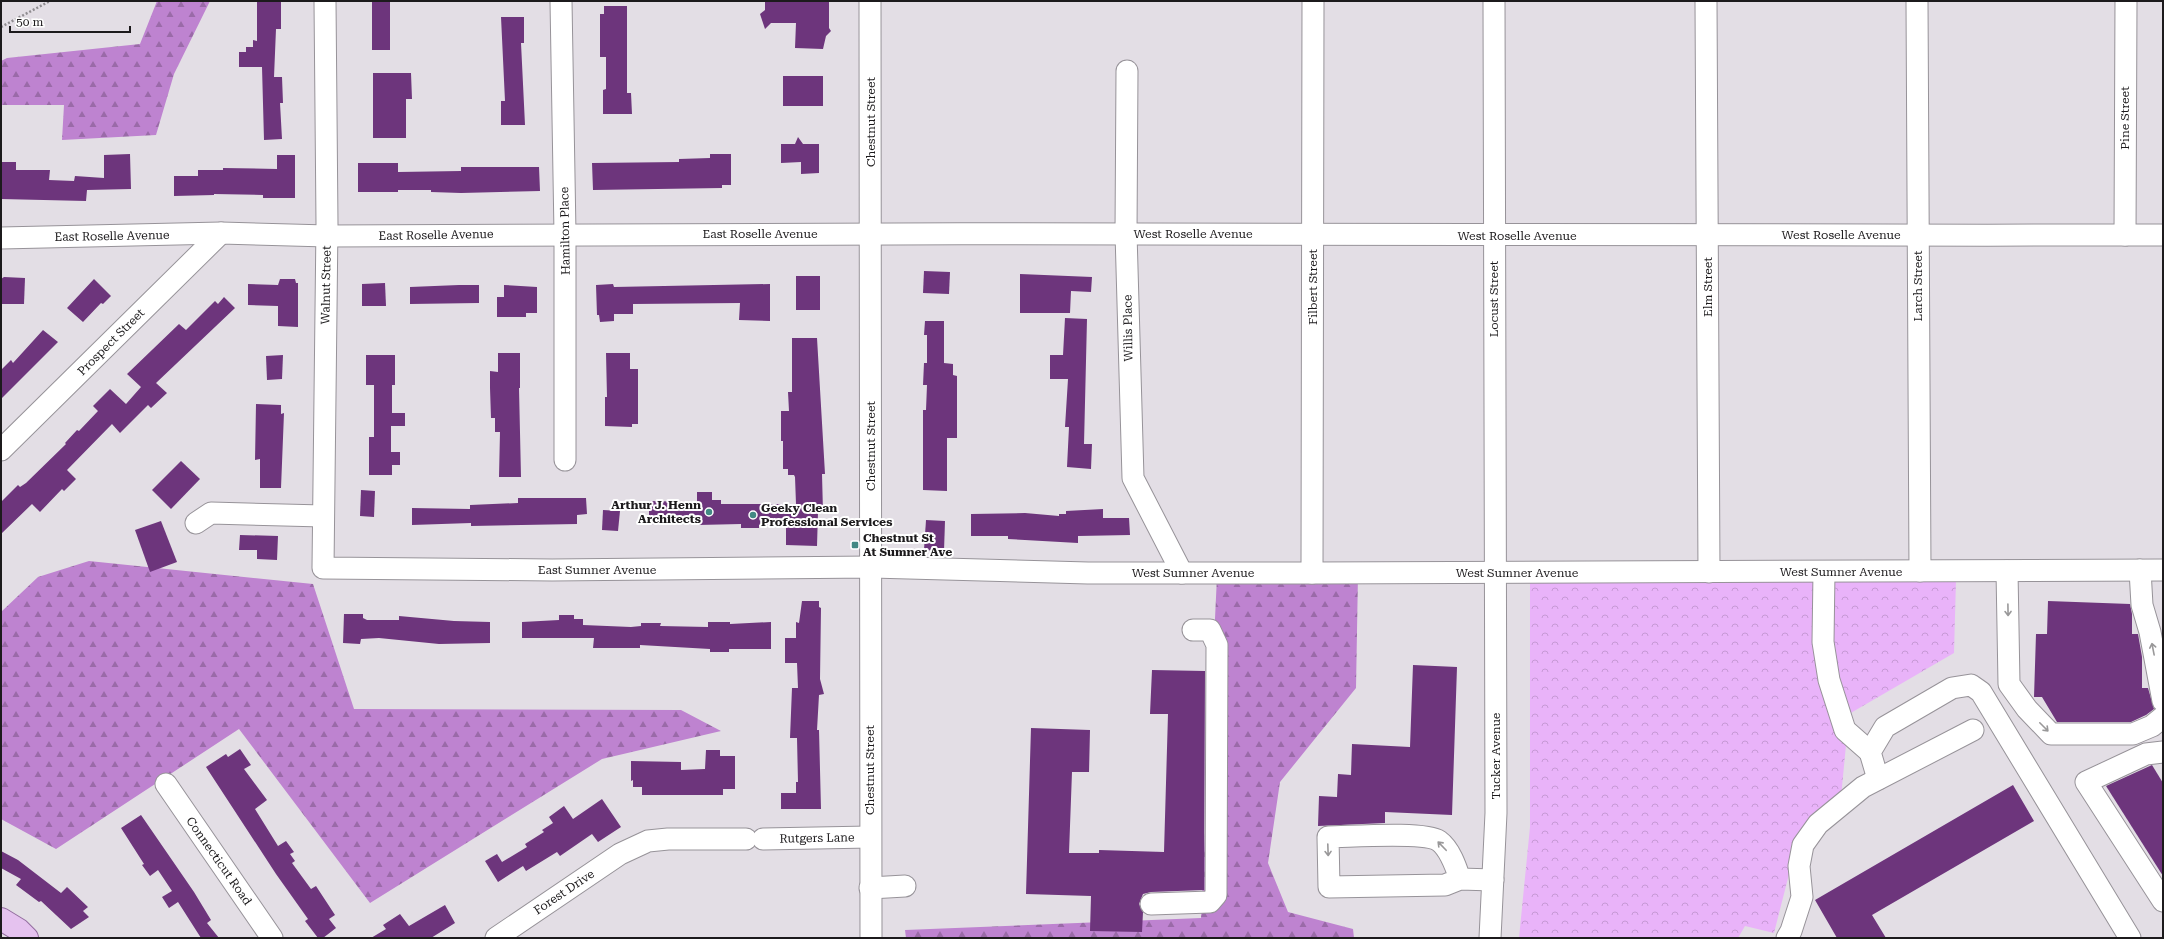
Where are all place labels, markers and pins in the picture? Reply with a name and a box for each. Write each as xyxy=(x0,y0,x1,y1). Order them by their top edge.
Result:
place label: Arthur J. Henn Architects xyxy=(611,498,701,526)
place label: Geeky Clean Professional Services xyxy=(761,501,892,529)
marker: Arthur J. Henn Architects xyxy=(704,507,714,517)
marker: Geeky Clean Professional Services xyxy=(748,510,758,520)
place label: Chestnut St At Sumner Ave xyxy=(863,531,952,559)
marker: Chestnut St At Sumner Ave xyxy=(850,540,860,550)

